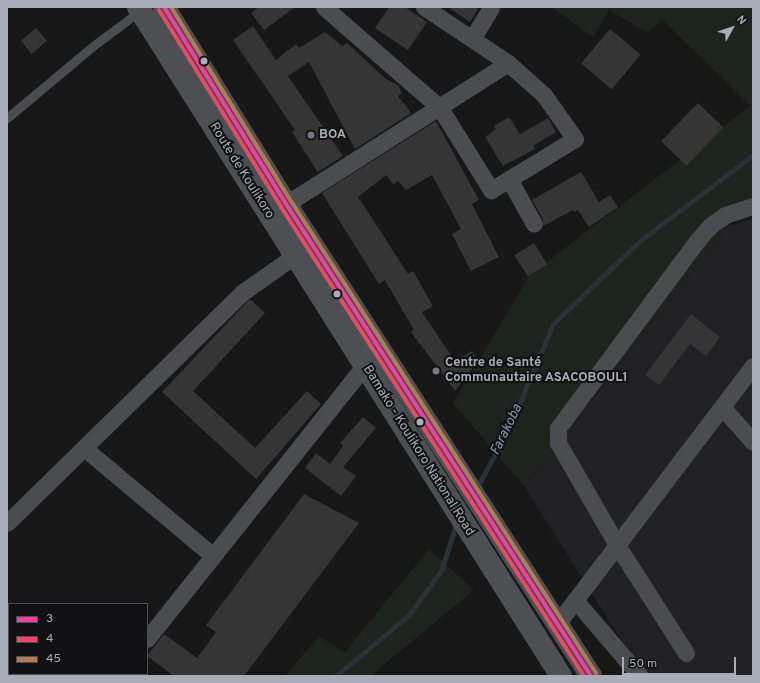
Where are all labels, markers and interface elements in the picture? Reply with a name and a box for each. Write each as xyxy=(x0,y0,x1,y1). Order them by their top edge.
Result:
north arrow xyxy=(712,8,752,48)
text: N xyxy=(733,13,749,28)
unlabelled marker xyxy=(199,56,209,66)
street label: Route de Koulikoro xyxy=(205,120,277,222)
place label: BOA xyxy=(319,127,346,143)
marker: BOA xyxy=(306,130,316,140)
unlabelled marker xyxy=(332,289,342,299)
place label: Centre de Santé Communautaire ASACOBOUL1 xyxy=(445,356,628,387)
street label: Bamako - Koulikoro National Road xyxy=(359,363,477,539)
marker: Centre de Santé Communautaire ASACOBOUL1 xyxy=(430,365,442,377)
water label: Farakoba xyxy=(487,402,527,458)
unlabelled marker xyxy=(415,417,425,427)
legend xyxy=(8,603,148,675)
text: 3 xyxy=(46,611,53,627)
text: 4 xyxy=(46,631,53,647)
scale bar xyxy=(624,649,738,675)
text: 45 xyxy=(46,651,61,667)
text: 50 m xyxy=(629,656,657,672)

